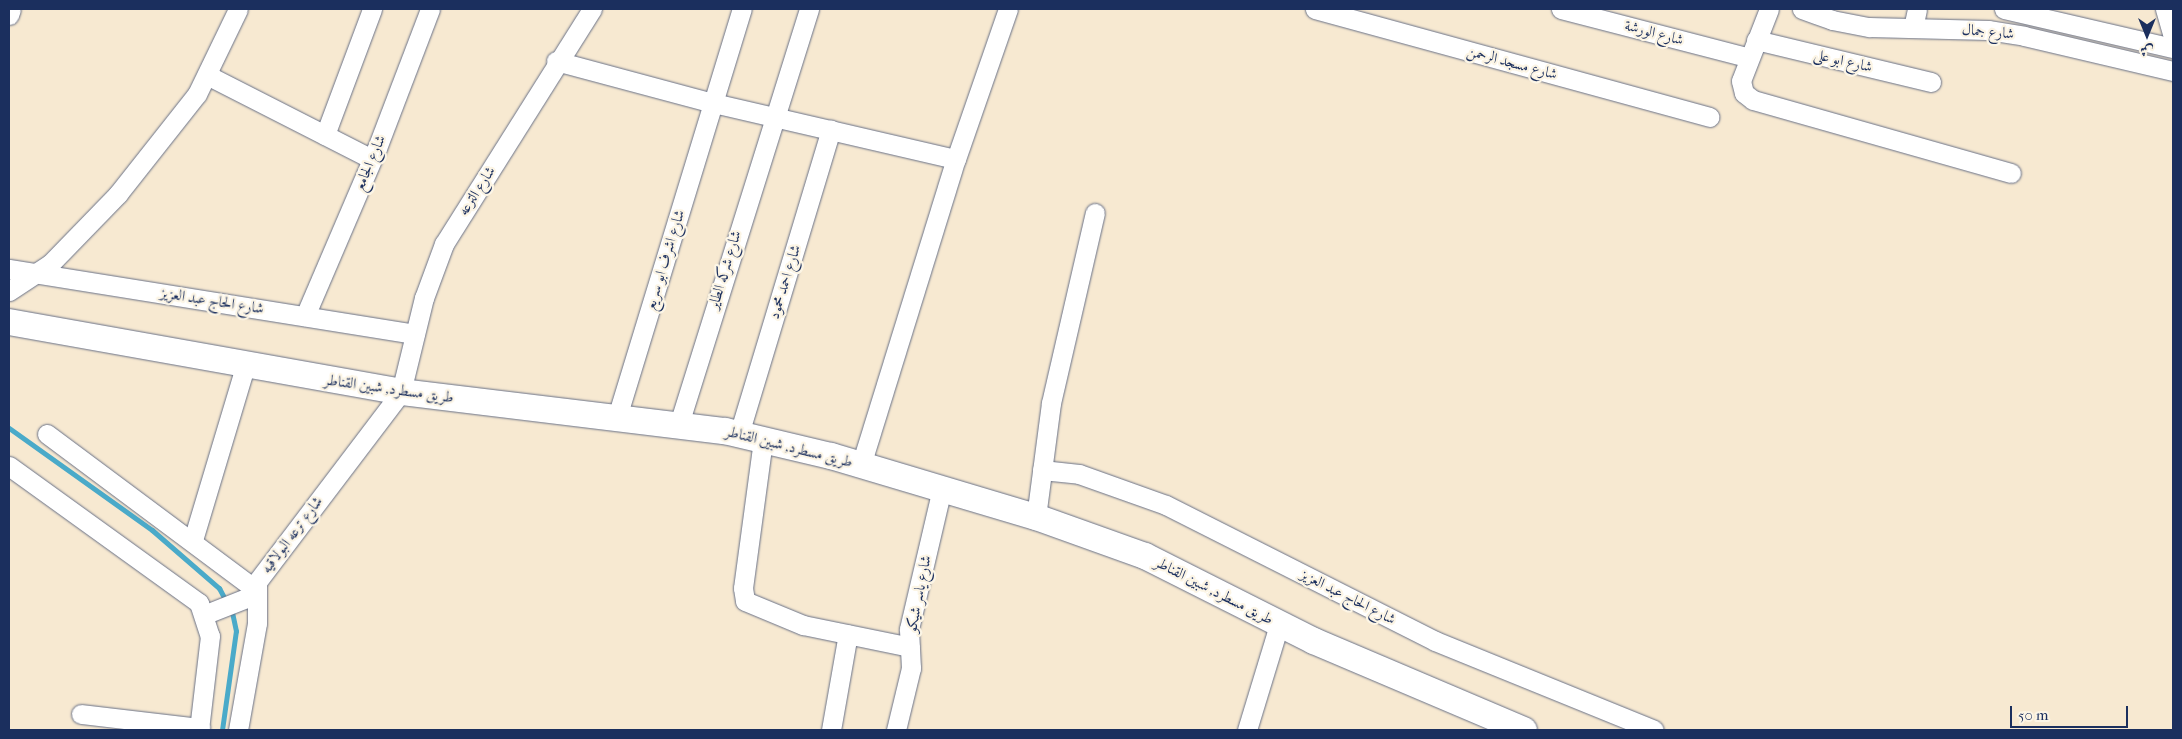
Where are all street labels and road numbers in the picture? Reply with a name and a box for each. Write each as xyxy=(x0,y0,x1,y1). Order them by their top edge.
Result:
street label: شارع الورشة xyxy=(1622,16,1686,50)
street label: شارع جمال xyxy=(1961,21,2015,43)
street label: شارع مسجد الرحمن xyxy=(1465,42,1559,84)
street label: شارع ابو على xyxy=(1812,46,1874,76)
street label: شارع الجامع xyxy=(350,132,390,194)
street label: شارع الترعه xyxy=(455,163,499,219)
street label: شارع اشرف ابو سريع xyxy=(641,208,689,312)
street label: شارع شركه الطاير xyxy=(704,228,746,312)
street label: شارع احمد محمود xyxy=(765,243,805,321)
street label: شارع الحاج عبد العزيز xyxy=(159,284,265,318)
street label: طريق مسطرد, شبين القناطر xyxy=(323,371,455,407)
street label: طريق مسطرد, شبين القناطر xyxy=(723,422,855,472)
street label: شارع ترعه البولاقيه xyxy=(257,493,327,577)
street label: طريق مسطرد, شبين القناطر xyxy=(1152,553,1276,629)
street label: شارع ياسر شيكو xyxy=(903,554,935,634)
street label: شارع الحاج عبد العزيز xyxy=(1297,565,1399,629)

